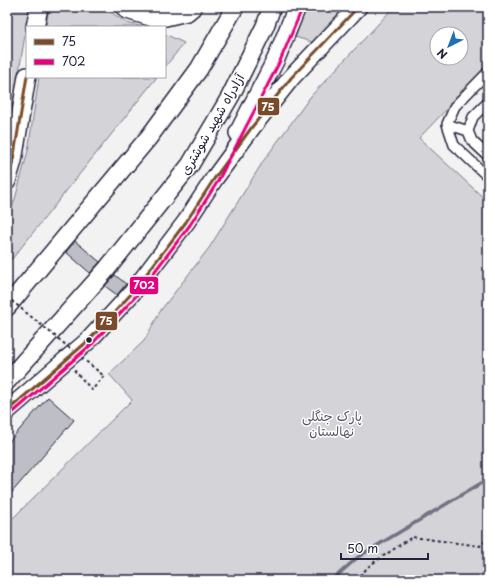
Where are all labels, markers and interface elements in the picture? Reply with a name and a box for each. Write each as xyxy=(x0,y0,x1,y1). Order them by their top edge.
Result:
legend xyxy=(26,26,166,78)
north arrow xyxy=(429,26,469,66)
text: 75 xyxy=(62,32,76,50)
text: N xyxy=(433,44,451,63)
text: 702 xyxy=(62,52,85,70)
street label: آزادراه شهید شوشتری xyxy=(175,69,249,178)
line badge: 75 xyxy=(257,97,280,116)
text: 75 xyxy=(261,98,275,115)
line badge: 702 xyxy=(129,276,159,295)
text: 702 xyxy=(133,276,155,293)
line badge: 75 xyxy=(95,311,118,331)
text: 75 xyxy=(99,312,113,329)
unlabelled marker xyxy=(84,335,94,345)
park label: پارک جنگلی نهالستان xyxy=(302,406,362,440)
scale bar xyxy=(341,535,428,561)
text: 50 m xyxy=(347,539,378,557)

